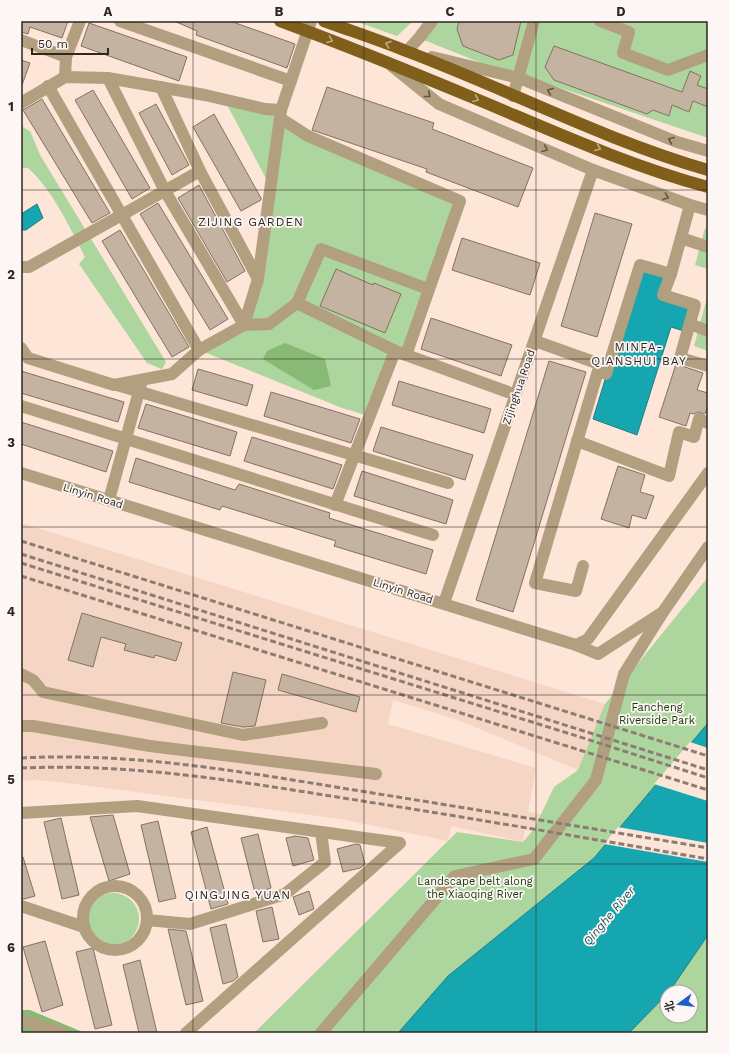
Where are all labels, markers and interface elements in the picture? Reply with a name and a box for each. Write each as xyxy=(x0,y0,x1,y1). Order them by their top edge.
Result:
text: A xyxy=(104,4,113,19)
text: B xyxy=(275,4,284,19)
text: C xyxy=(446,4,455,19)
text: D xyxy=(616,4,626,19)
scale bar xyxy=(32,30,108,56)
one-way arrow xyxy=(326,35,333,43)
text: 50 m xyxy=(38,37,68,51)
one-way arrow xyxy=(385,41,392,49)
one-way arrow xyxy=(547,87,554,95)
one-way arrow xyxy=(423,90,430,97)
one-way arrow xyxy=(472,94,480,102)
text: 1 xyxy=(8,99,14,114)
one-way arrow xyxy=(667,136,674,144)
one-way arrow xyxy=(541,144,548,152)
one-way arrow xyxy=(594,144,601,152)
one-way arrow xyxy=(663,192,670,200)
district label: ZIJING GARDEN xyxy=(198,215,304,229)
text: 2 xyxy=(7,267,15,282)
district label: MINFA- QIANSHUI BAY xyxy=(591,340,687,368)
street label: Zijinghua Road xyxy=(500,348,538,426)
text: 3 xyxy=(7,435,15,450)
street label: Linyin Road xyxy=(61,481,125,511)
street label: Linyin Road xyxy=(371,576,435,606)
text: 4 xyxy=(7,604,16,619)
park label: Fancheng Riverside Park xyxy=(619,701,695,727)
text: 5 xyxy=(7,772,15,787)
park label: Landscape belt along the Xiaoqing River xyxy=(417,875,533,901)
water label: Qinghe River xyxy=(580,883,639,948)
district label: QINGJING YUAN xyxy=(185,888,291,902)
text: 6 xyxy=(7,940,15,955)
north arrow xyxy=(659,984,699,1024)
text: 北 xyxy=(662,999,678,1013)

